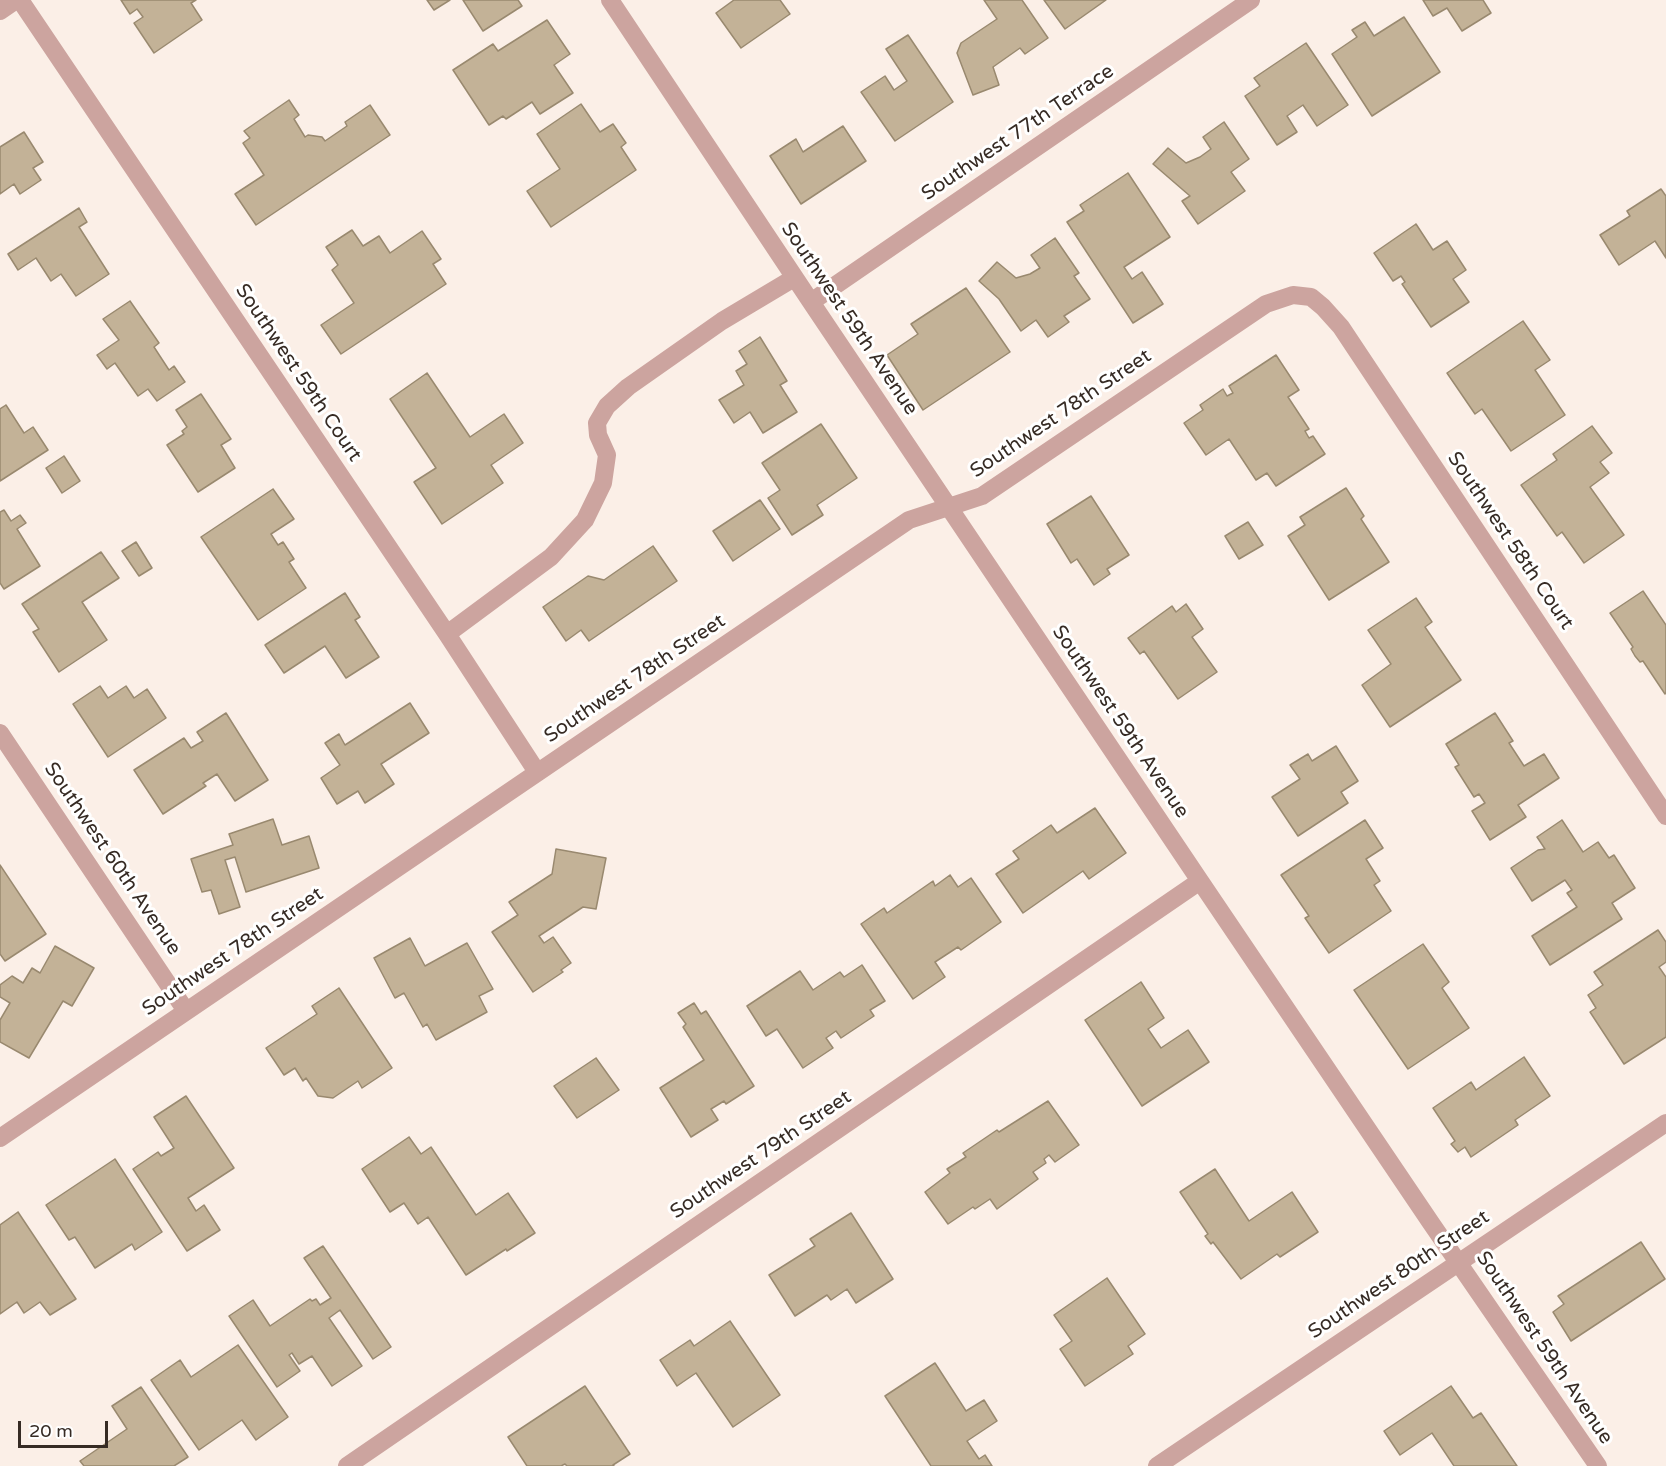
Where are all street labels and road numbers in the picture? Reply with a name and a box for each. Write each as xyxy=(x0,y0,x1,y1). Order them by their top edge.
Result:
street label: Southwest 77th Terrace xyxy=(917,60,1119,206)
street label: Southwest 59th Avenue xyxy=(775,218,923,420)
street label: Southwest 59th Court xyxy=(230,280,366,466)
street label: Southwest 78th Street xyxy=(966,345,1156,483)
street label: Southwest 58th Court xyxy=(1442,448,1578,634)
street label: Southwest 78th Street xyxy=(540,610,730,748)
street label: Southwest 59th Avenue xyxy=(1046,621,1194,823)
street label: Southwest 60th Avenue xyxy=(38,758,186,960)
street label: Southwest 78th Street xyxy=(138,883,328,1021)
street label: Southwest 79th Street xyxy=(666,1086,856,1224)
street label: Southwest 80th Street xyxy=(1304,1206,1494,1344)
street label: Southwest 59th Avenue xyxy=(1470,1247,1618,1449)

